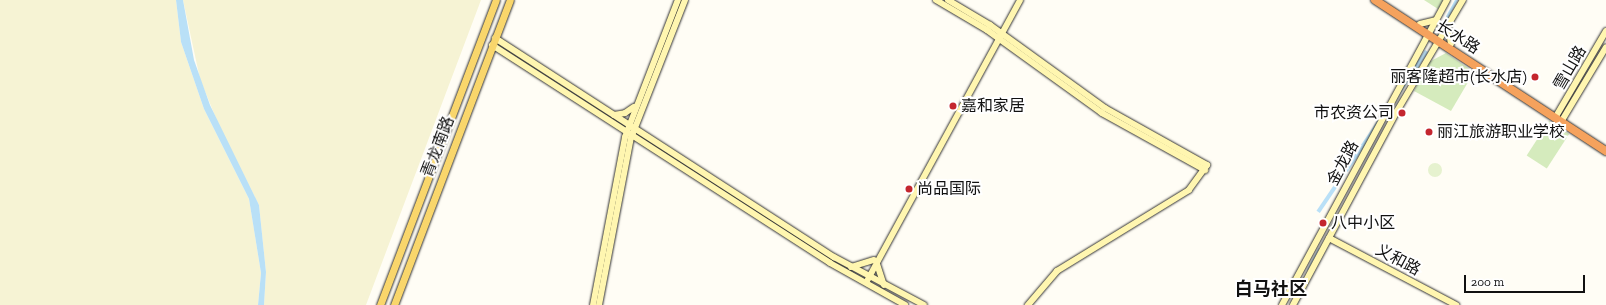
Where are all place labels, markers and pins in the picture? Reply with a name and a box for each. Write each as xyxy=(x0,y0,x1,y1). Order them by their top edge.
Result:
place label: 丽客隆超市(长水店) xyxy=(1390,67,1527,87)
marker: 丽客隆超市(长水店) xyxy=(1530,72,1540,82)
place label: 嘉和家居 xyxy=(961,96,1025,116)
marker: 嘉和家居 xyxy=(948,101,958,111)
place label: 市农资公司 xyxy=(1314,103,1394,123)
marker: 市农资公司 xyxy=(1397,108,1407,118)
place label: 丽江旅游职业学校 xyxy=(1437,122,1565,142)
marker: 丽江旅游职业学校 xyxy=(1424,127,1434,137)
place label: 尚品国际 xyxy=(917,179,981,199)
marker: 尚品国际 xyxy=(904,184,914,194)
place label: 八中小区 xyxy=(1331,213,1395,233)
marker: 八中小区 xyxy=(1318,218,1328,228)

